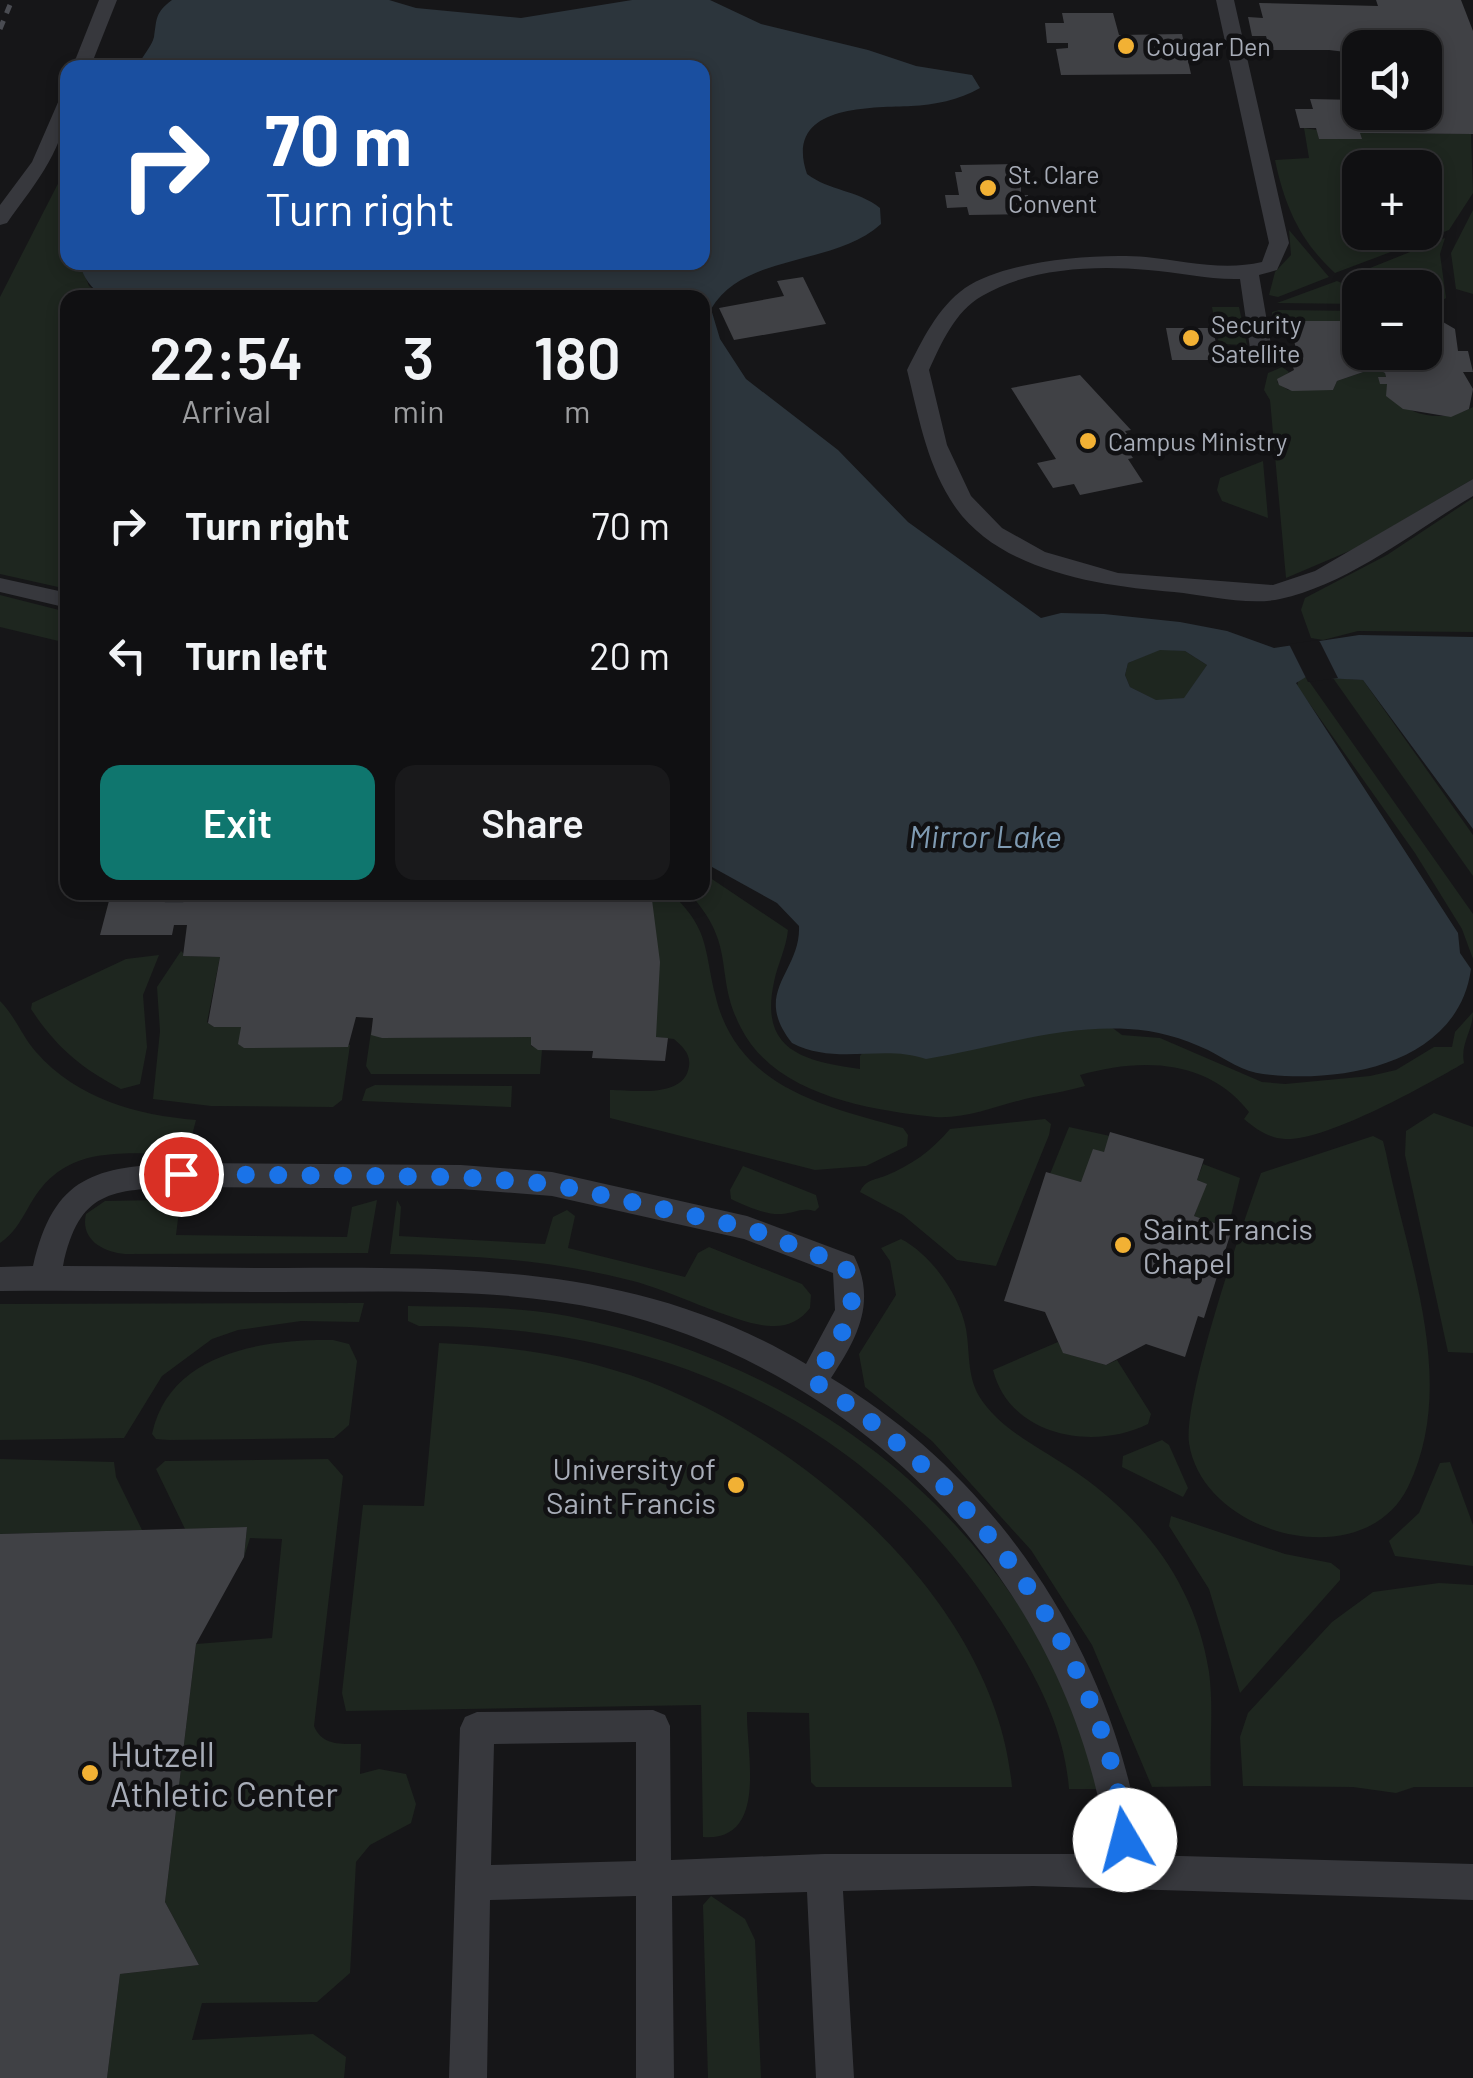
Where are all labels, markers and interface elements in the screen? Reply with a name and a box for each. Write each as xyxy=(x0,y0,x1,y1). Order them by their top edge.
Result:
map controls xyxy=(1342,30,1442,370)
button: sound xyxy=(1342,30,1442,130)
place label: Cougar Den xyxy=(1146,31,1271,61)
marker: Cougar Den xyxy=(1115,35,1137,57)
text: 70 m xyxy=(265,96,412,180)
icon: right xyxy=(100,100,230,230)
button: + xyxy=(1342,150,1442,250)
place label: St. Clare Convent xyxy=(1008,159,1100,218)
marker: St. Clare Convent xyxy=(977,177,999,199)
text: Turn right xyxy=(265,181,455,235)
button: − xyxy=(1342,270,1442,370)
place label: Security Satellite xyxy=(1211,309,1301,368)
text: 22:54 xyxy=(149,320,303,392)
text: 3 xyxy=(403,320,434,392)
text: 180 xyxy=(534,320,621,392)
marker: Security Satellite xyxy=(1180,327,1202,349)
text: Arrival xyxy=(182,391,271,429)
text: min xyxy=(393,391,444,429)
text: m xyxy=(564,391,590,429)
place label: Campus Ministry xyxy=(1108,426,1287,456)
marker: Campus Ministry xyxy=(1077,430,1099,452)
icon: right xyxy=(100,498,155,553)
text: Turn right xyxy=(185,502,350,548)
text: 70 m xyxy=(592,502,670,548)
icon: left xyxy=(100,628,155,683)
text: Turn left xyxy=(185,632,328,678)
text: 20 m xyxy=(589,632,670,678)
button: Exit xyxy=(100,765,375,880)
button: Share xyxy=(395,765,670,880)
water label: Mirror Lake xyxy=(908,816,1062,854)
pin xyxy=(139,1132,224,1217)
icon: arrive xyxy=(154,1147,209,1202)
place label: Saint Francis Chapel xyxy=(1143,1210,1313,1280)
marker: Saint Francis Chapel xyxy=(1112,1234,1134,1256)
place label: University of Saint Francis xyxy=(546,1450,716,1520)
marker: University of Saint Francis xyxy=(725,1474,747,1496)
place label: Hutzell Athletic Center xyxy=(110,1732,338,1814)
marker: Hutzell Athletic Center xyxy=(79,1762,101,1784)
position arrow xyxy=(1073,1788,1177,1892)

